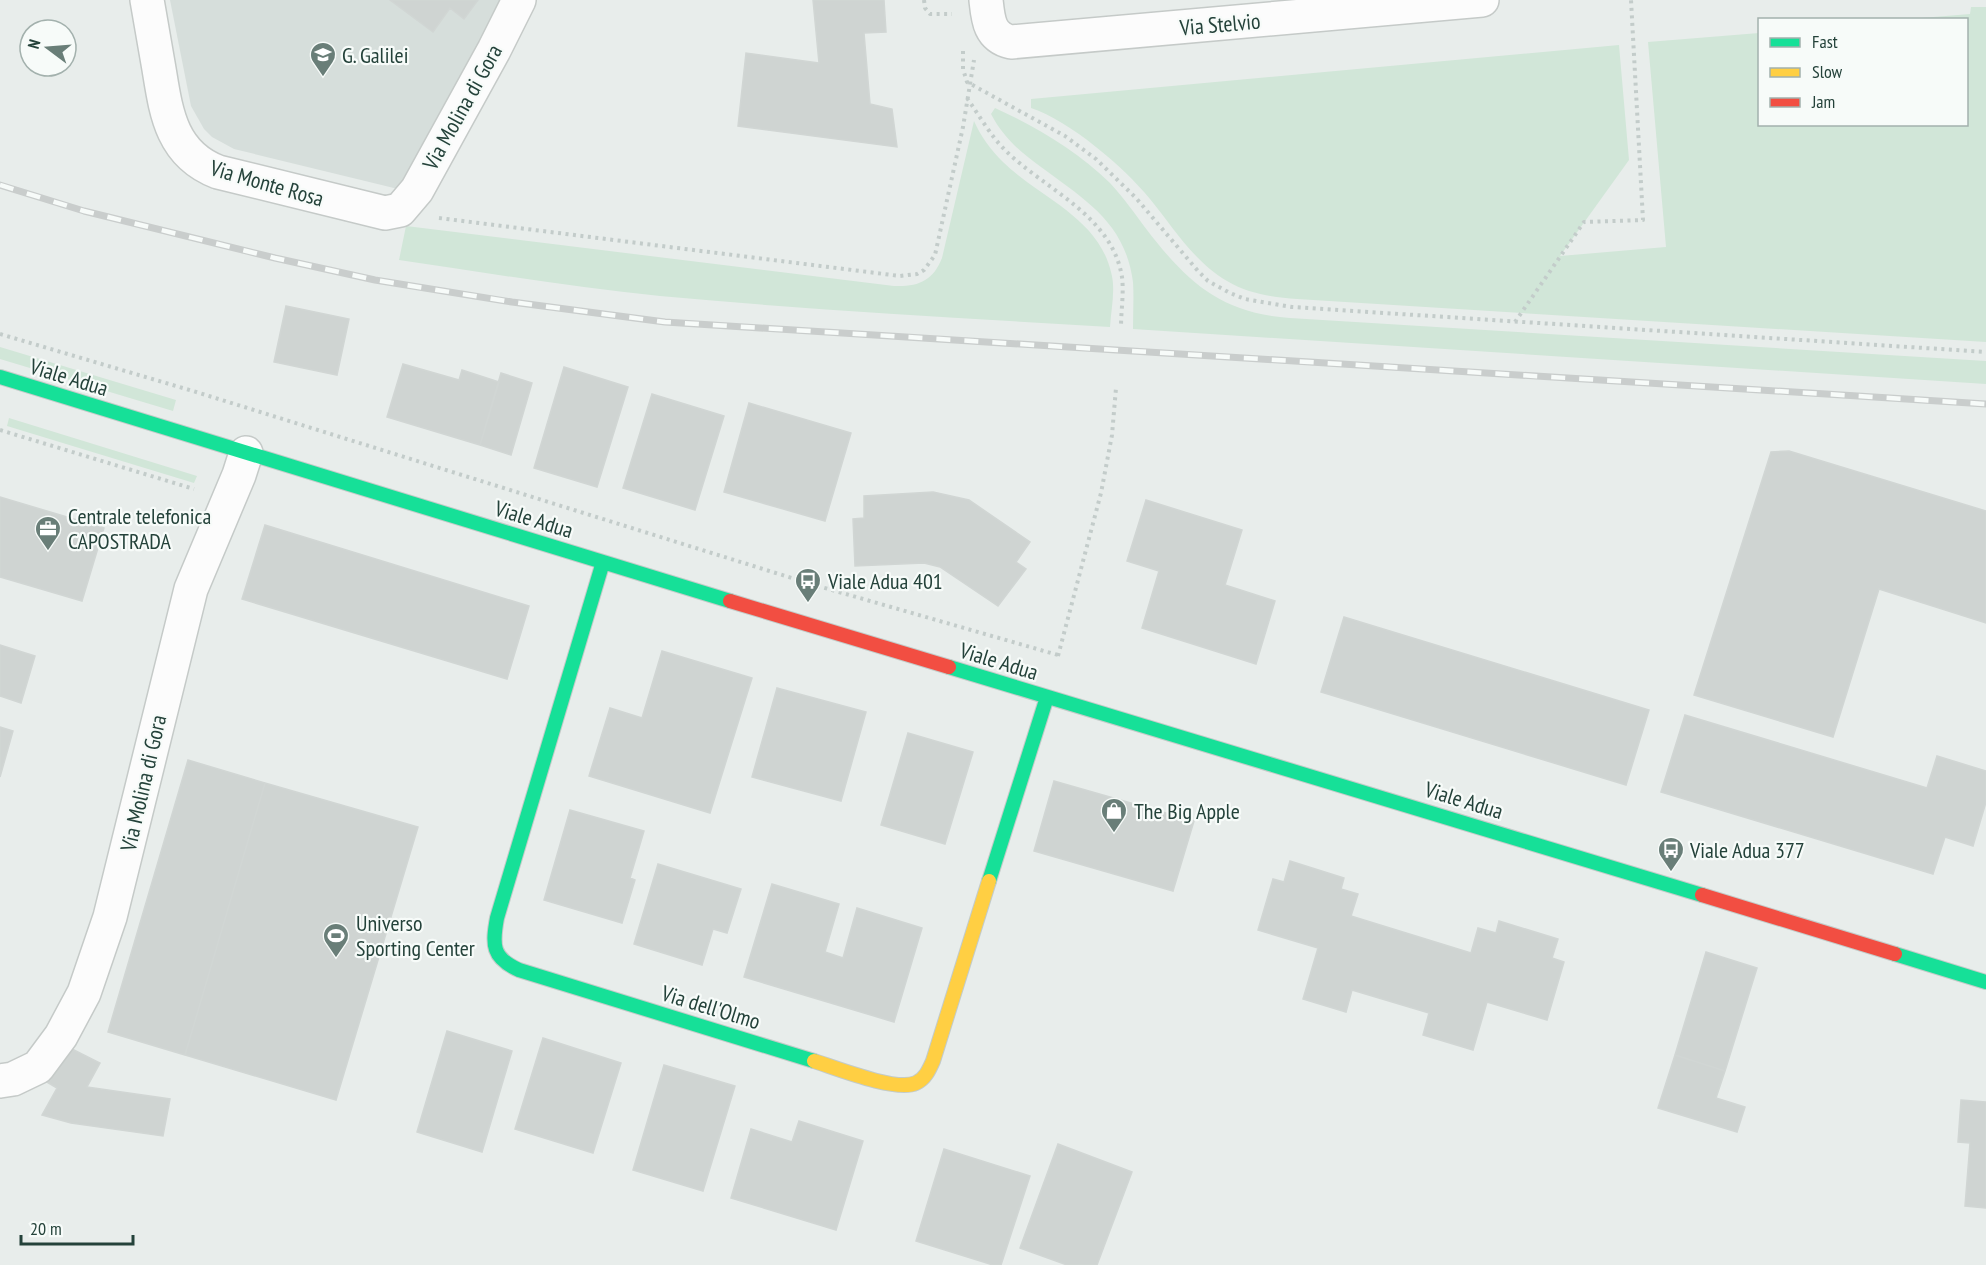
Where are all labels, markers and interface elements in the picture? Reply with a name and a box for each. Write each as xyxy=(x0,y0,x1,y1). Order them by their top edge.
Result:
street label: Via Stelvio xyxy=(1178,7,1261,42)
north arrow xyxy=(18,18,78,78)
legend xyxy=(1758,18,1968,126)
text: Fast xyxy=(1812,30,1838,53)
text: N xyxy=(23,37,44,51)
street label: Via Molina di Gora xyxy=(416,39,508,175)
school or university icon: G. Galilei xyxy=(308,40,338,78)
place label: G. Galilei xyxy=(342,41,408,69)
text: Slow xyxy=(1812,60,1843,83)
text: Jam xyxy=(1811,90,1835,113)
street label: Via Monte Rosa xyxy=(206,153,327,213)
street label: Viale Adua xyxy=(26,352,112,402)
street label: Viale Adua xyxy=(491,494,577,544)
place label: Centrale telefonica CAPOSTRADA xyxy=(68,502,211,555)
office icon: Centrale telefonica CAPOSTRADA xyxy=(33,514,63,552)
bus stop icon: Viale Adua 401 xyxy=(793,566,823,604)
place label: Viale Adua 401 xyxy=(827,567,943,595)
street label: Viale Adua xyxy=(956,636,1042,686)
street label: Via Molina di Gora xyxy=(113,712,172,855)
street label: Viale Adua xyxy=(1421,775,1507,825)
shop icon: The Big Apple xyxy=(1099,796,1129,834)
place label: The Big Apple xyxy=(1134,797,1240,825)
bus stop icon: Viale Adua 377 xyxy=(1656,835,1686,873)
place label: Viale Adua 377 xyxy=(1689,836,1805,864)
place label: Universo Sporting Center xyxy=(356,909,475,962)
sports icon: Universo Sporting Center xyxy=(321,921,351,959)
street label: Via dell'Olmo xyxy=(657,978,764,1035)
scale bar xyxy=(21,1208,134,1246)
text: 20 m xyxy=(30,1217,62,1240)

